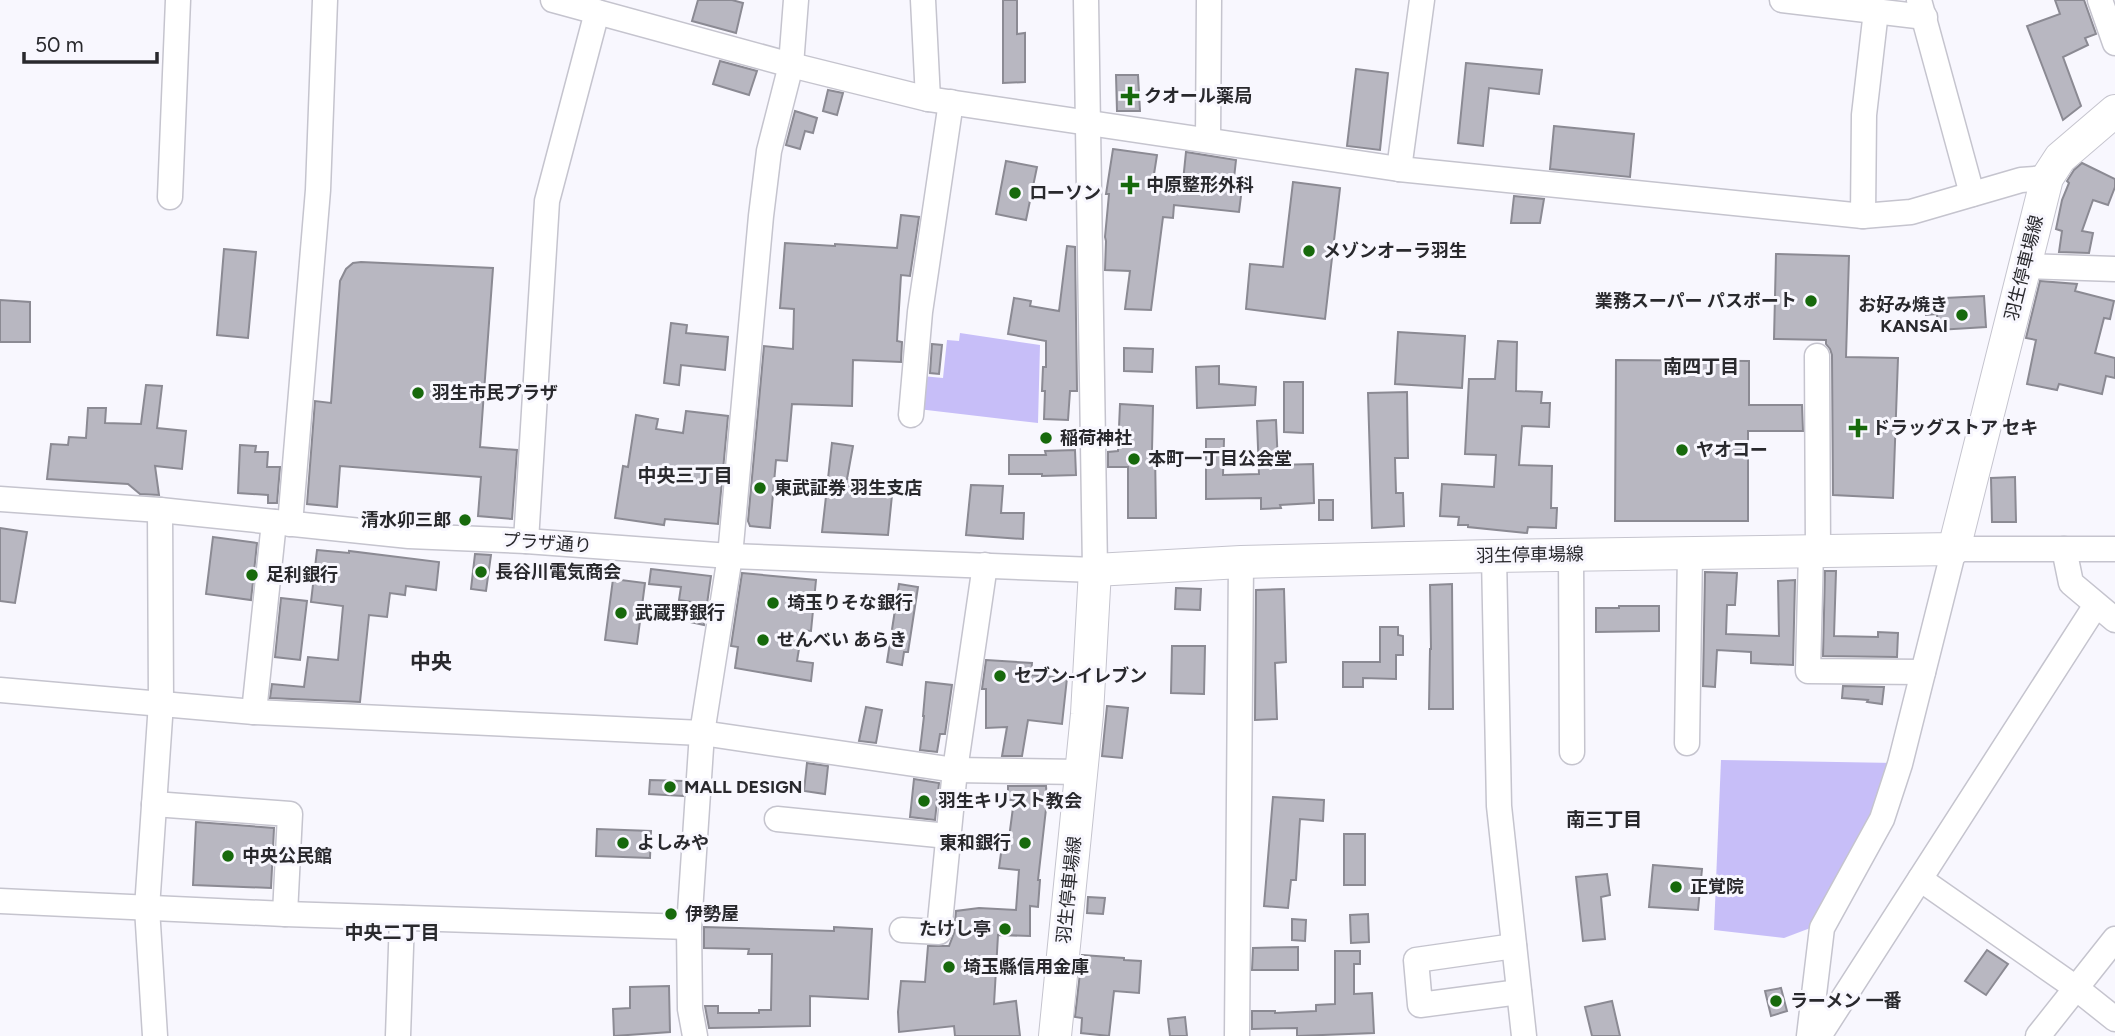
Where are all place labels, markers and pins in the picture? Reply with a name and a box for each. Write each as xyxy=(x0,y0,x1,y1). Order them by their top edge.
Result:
place label: クオール薬局 xyxy=(1144,85,1252,107)
marker: クオール薬局 xyxy=(1122,88,1138,104)
place label: 中原整形外科 xyxy=(1146,174,1254,196)
marker: 中原整形外科 xyxy=(1120,175,1140,195)
place label: ローソン xyxy=(1029,182,1101,204)
marker: ローソン xyxy=(1007,185,1023,201)
place label: メゾンオーラ羽生 xyxy=(1323,240,1467,262)
marker: メゾンオーラ羽生 xyxy=(1301,243,1317,259)
place label: 業務スーパー パスポート xyxy=(1595,290,1797,312)
marker: 業務スーパー パスポート xyxy=(1803,293,1819,309)
place label: お好み焼き KANSAI xyxy=(1858,294,1948,337)
marker: お好み焼き KANSAI xyxy=(1954,307,1970,323)
place label: 羽生市民プラザ xyxy=(432,382,558,404)
marker: 羽生市民プラザ xyxy=(410,385,426,401)
place label: ドラッグストア セキ xyxy=(1872,417,2038,439)
marker: ドラッグストア セキ xyxy=(1850,420,1866,436)
place label: 稲荷神社 xyxy=(1060,427,1132,449)
marker: 稲荷神社 xyxy=(1038,430,1054,446)
place label: ヤオコー xyxy=(1696,439,1768,461)
marker: ヤオコー xyxy=(1674,442,1690,458)
place label: 本町一丁目公会堂 xyxy=(1148,448,1292,470)
marker: 本町一丁目公会堂 xyxy=(1126,451,1142,467)
place label: 東武証券 羽生支店 xyxy=(774,477,922,499)
marker: 東武証券 羽生支店 xyxy=(752,480,768,496)
place label: 清水卯三郎 xyxy=(361,509,451,531)
marker: 清水卯三郎 xyxy=(457,512,473,528)
place label: 長谷川電気商会 xyxy=(495,561,621,583)
place label: 足利銀行 xyxy=(266,564,338,586)
marker: 長谷川電気商会 xyxy=(473,564,489,580)
marker: 足利銀行 xyxy=(244,567,260,583)
place label: 埼玉りそな銀行 xyxy=(787,592,913,614)
marker: 埼玉りそな銀行 xyxy=(765,595,781,611)
place label: 武蔵野銀行 xyxy=(635,602,725,624)
marker: 武蔵野銀行 xyxy=(613,605,629,621)
place label: せんべい あらき xyxy=(777,629,907,651)
marker: せんべい あらき xyxy=(755,632,771,648)
place label: セブン-イレブン xyxy=(1014,665,1147,687)
marker: セブン-イレブン xyxy=(992,668,1008,684)
place label: MALL DESIGN xyxy=(684,776,803,798)
marker: MALL DESIGN xyxy=(662,779,678,795)
place label: 羽生キリスト教会 xyxy=(938,790,1082,812)
marker: 羽生キリスト教会 xyxy=(916,793,932,809)
place label: よしみや xyxy=(637,832,709,854)
place label: 東和銀行 xyxy=(939,832,1011,854)
marker: よしみや xyxy=(615,835,631,851)
marker: 東和銀行 xyxy=(1017,835,1033,851)
place label: 中央公民館 xyxy=(242,845,332,867)
marker: 中央公民館 xyxy=(220,848,236,864)
place label: 正覚院 xyxy=(1690,876,1744,898)
marker: 正覚院 xyxy=(1668,879,1684,895)
place label: 伊勢屋 xyxy=(685,903,739,925)
marker: 伊勢屋 xyxy=(663,906,679,922)
place label: たけし亭 xyxy=(919,918,991,940)
marker: たけし亭 xyxy=(997,921,1013,937)
place label: 埼玉縣信用金庫 xyxy=(963,956,1089,978)
marker: 埼玉縣信用金庫 xyxy=(941,959,957,975)
place label: ラーメン 一番 xyxy=(1790,990,1902,1012)
marker: ラーメン 一番 xyxy=(1768,993,1784,1009)

